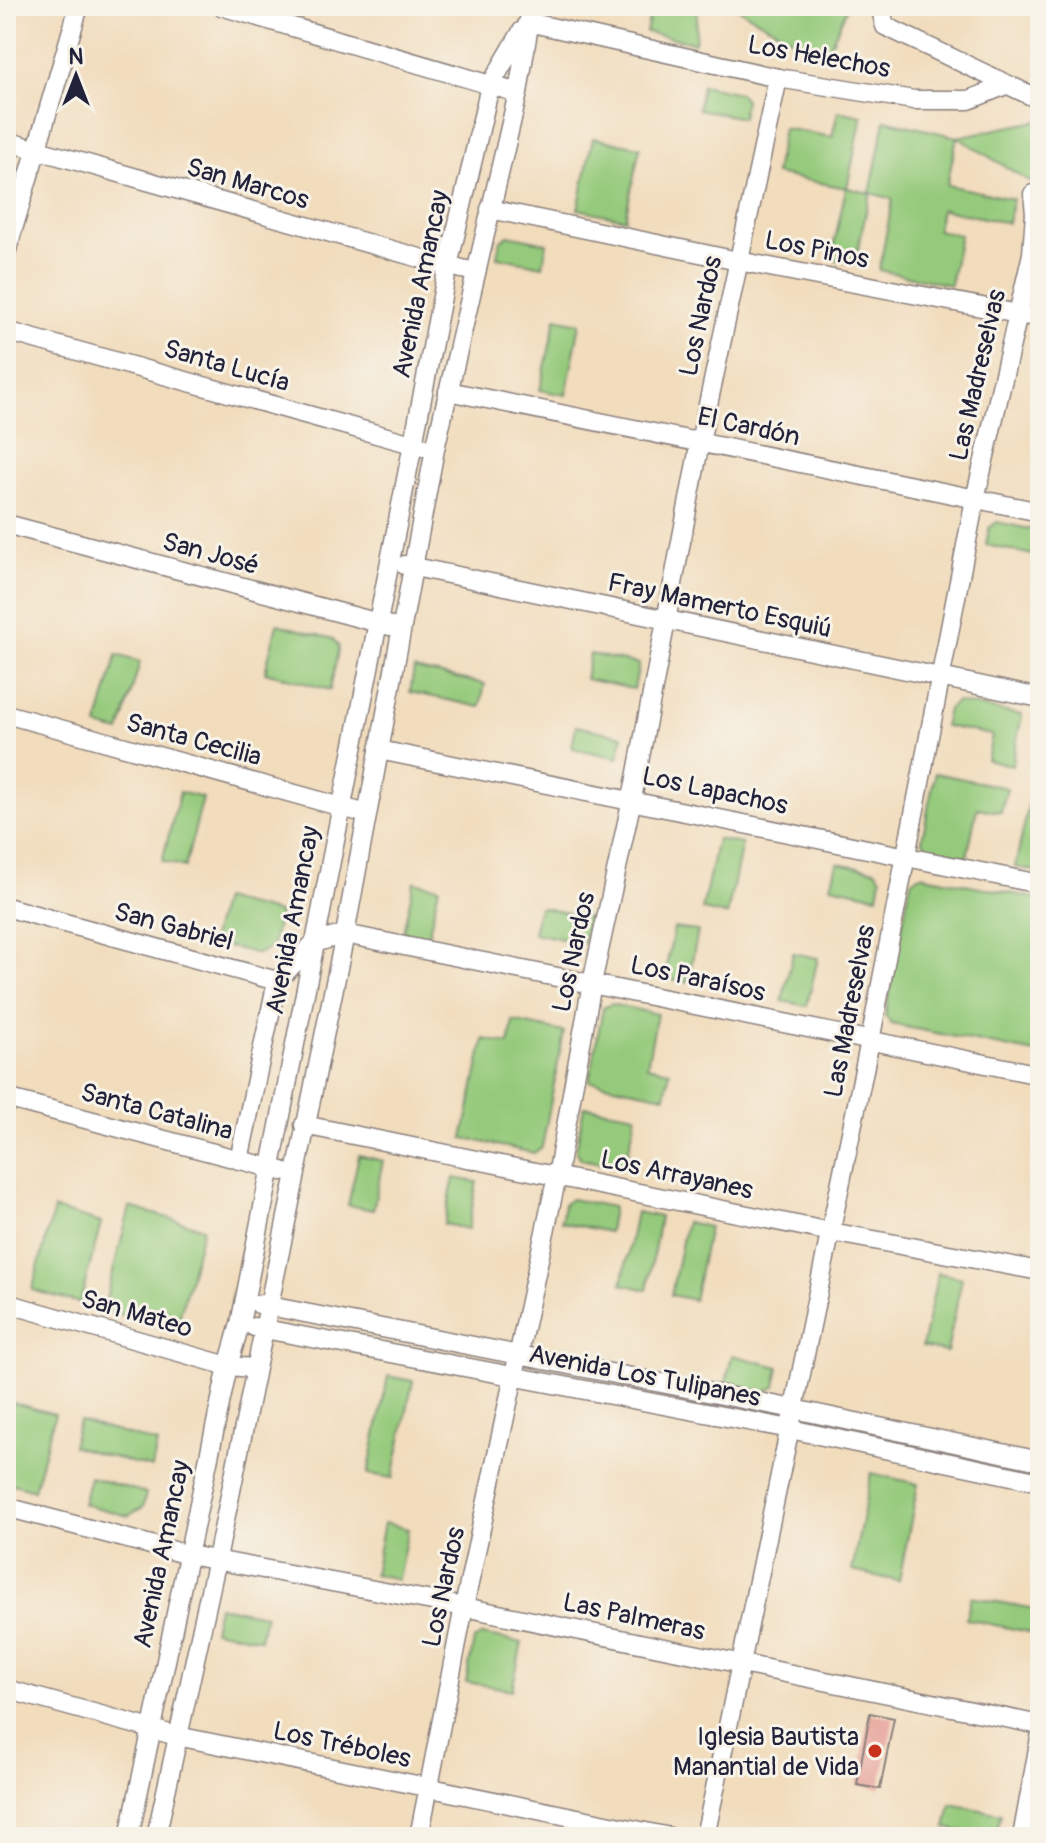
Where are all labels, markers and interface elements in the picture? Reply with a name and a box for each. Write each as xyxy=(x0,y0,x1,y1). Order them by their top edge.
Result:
street label: Los Helechos xyxy=(745,29,893,85)
north arrow xyxy=(36,36,116,116)
text: N xyxy=(69,43,84,71)
street label: San Marcos xyxy=(183,151,313,217)
street label: Avenida Amancay xyxy=(385,187,456,381)
street label: Los Pinos xyxy=(762,224,872,276)
street label: Los Nardos xyxy=(673,253,729,379)
street label: Las Madreselvas xyxy=(943,286,1013,464)
street label: Santa Lucía xyxy=(160,333,293,399)
street label: El Cardón xyxy=(695,401,803,453)
street label: San José xyxy=(159,526,263,582)
street label: Fray Mamerto Esquiú xyxy=(605,567,835,645)
street label: Santa Cecilia xyxy=(123,707,265,773)
street label: Los Lapachos xyxy=(639,760,791,822)
street label: Avenida Amancay xyxy=(259,823,327,1017)
street label: Los Nardos xyxy=(546,889,602,1015)
street label: San Gabriel xyxy=(111,896,237,958)
street label: Las Madreselvas xyxy=(818,922,882,1100)
street label: Los Paraísos xyxy=(627,949,769,1009)
street label: Santa Catalina xyxy=(77,1076,236,1148)
street label: Los Arrayanes xyxy=(598,1143,756,1207)
street label: San Mateo xyxy=(77,1283,196,1345)
street label: Avenida Los Tulipanes xyxy=(526,1338,764,1414)
street label: Avenida Amancay xyxy=(126,1457,197,1651)
street label: Los Nardos xyxy=(416,1524,472,1650)
street label: Las Palmeras xyxy=(560,1586,708,1648)
street label: Los Tréboles xyxy=(270,1715,414,1775)
place label: Iglesia Bautista Manantial de Vida xyxy=(673,1721,859,1783)
marker: Iglesia Bautista Manantial de Vida xyxy=(866,1742,884,1760)

